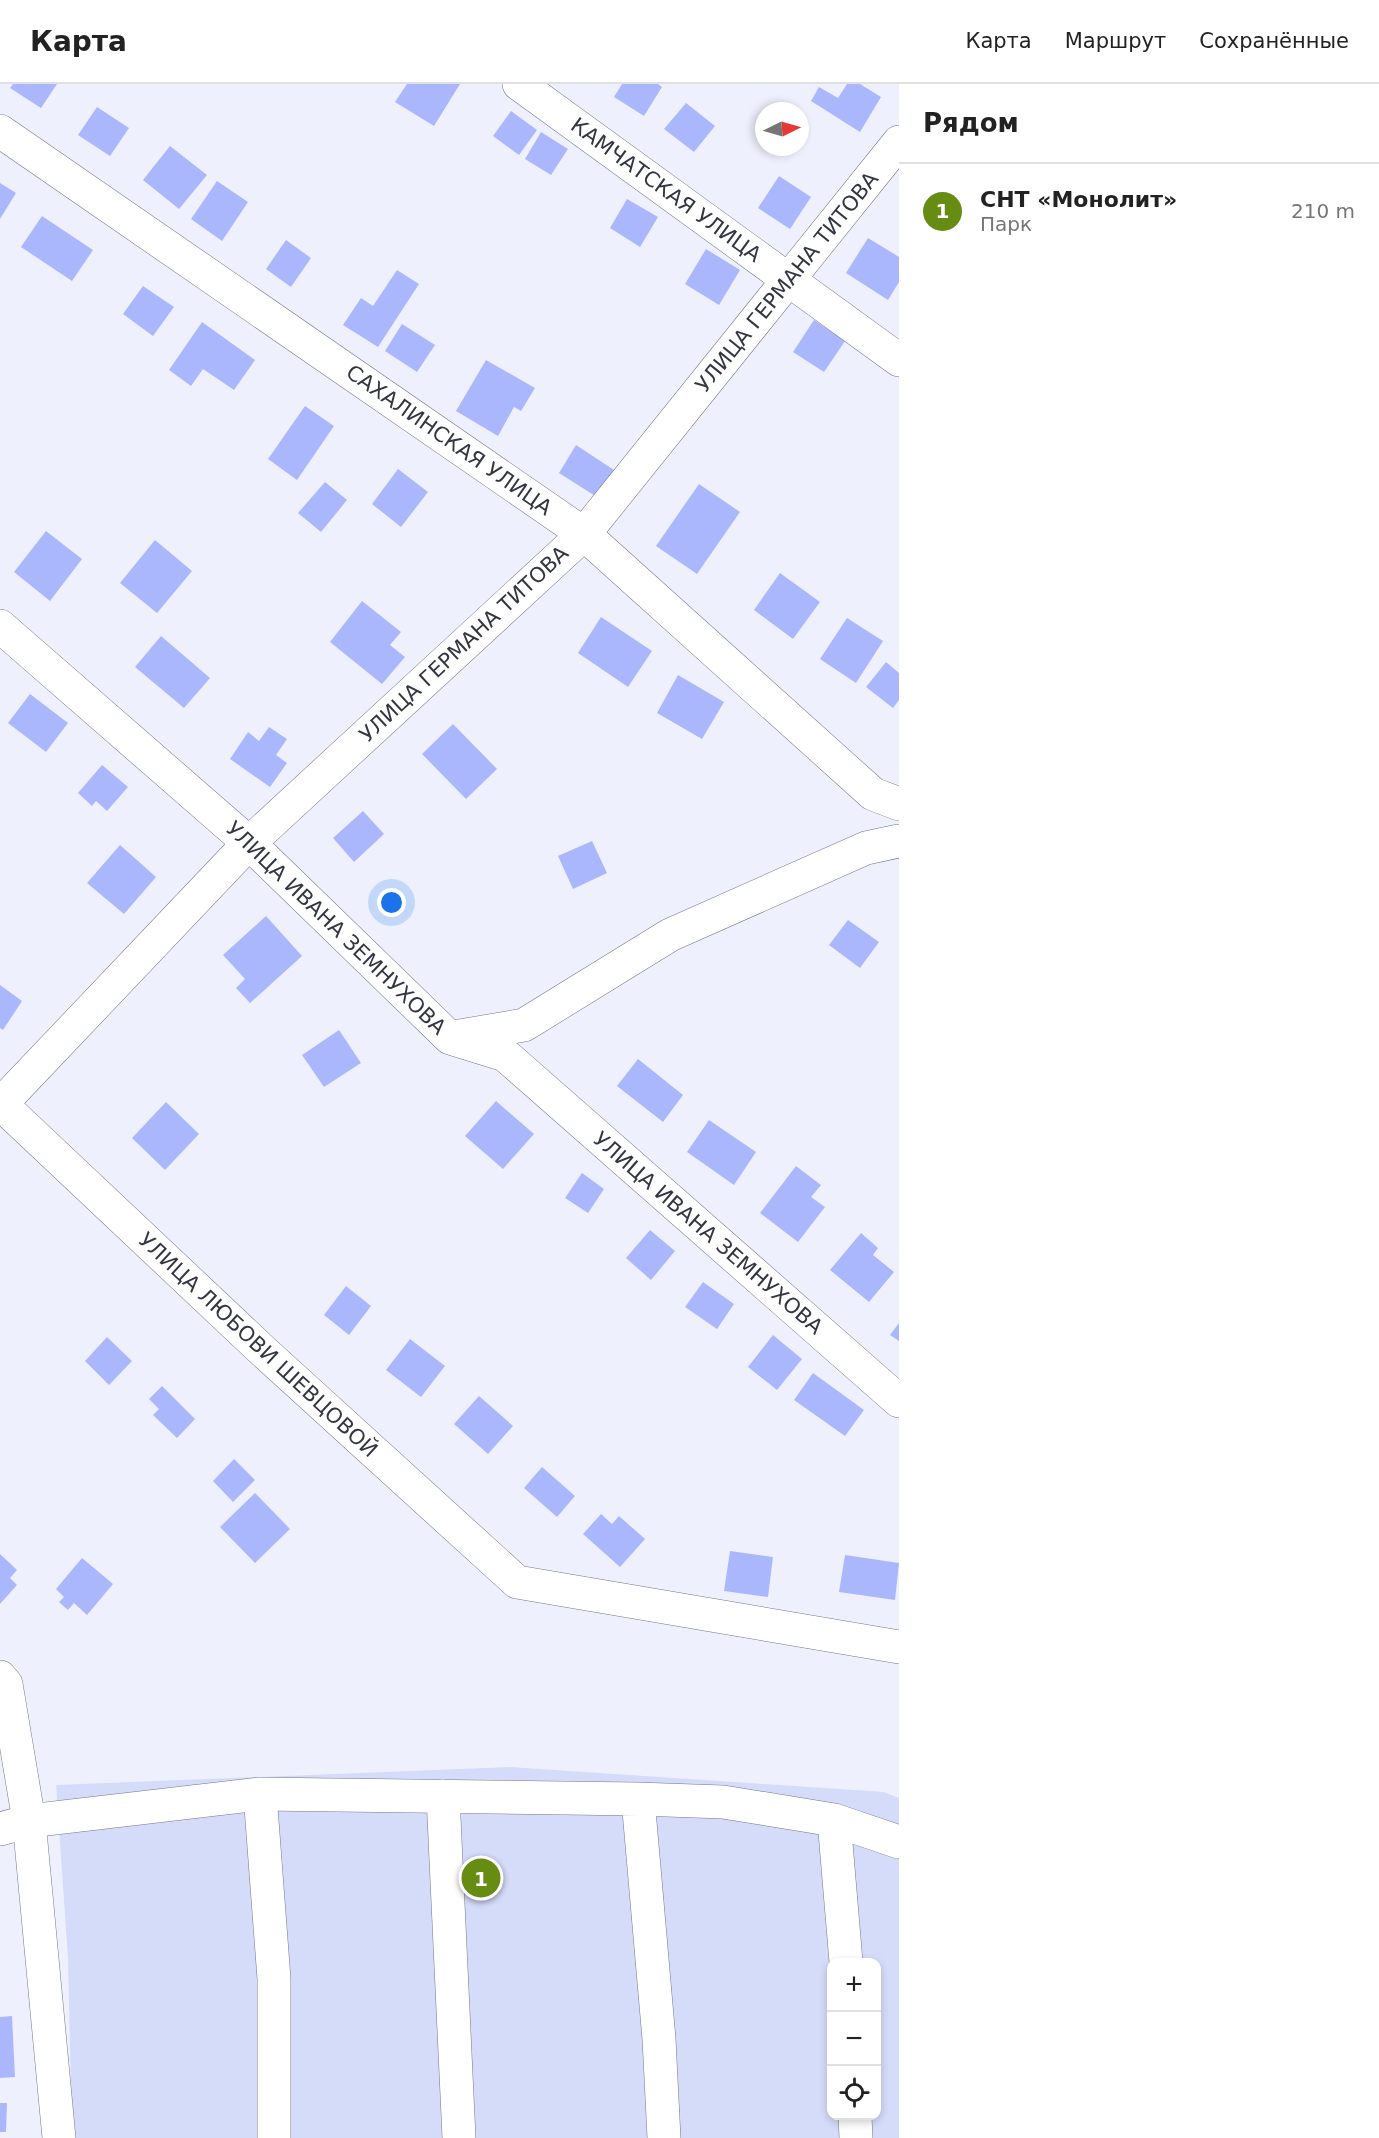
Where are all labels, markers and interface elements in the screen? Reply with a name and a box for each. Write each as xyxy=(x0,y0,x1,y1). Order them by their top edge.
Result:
text: Карта xyxy=(30,25,127,58)
text: Карта xyxy=(966,29,1032,53)
text: Маршрут xyxy=(1065,29,1166,53)
text: Сохранённые xyxy=(1199,29,1349,53)
north arrow xyxy=(755,102,809,156)
text: Рядом xyxy=(923,108,1019,138)
street label: КАМЧАТСКАЯ УЛИЦА xyxy=(566,113,766,267)
street label: УЛИЦА ГЕРМАНА ТИТОВА xyxy=(691,167,884,397)
text: СНТ «Монолит» xyxy=(980,187,1177,212)
text: 1 xyxy=(936,199,949,223)
text: 210 m xyxy=(1291,199,1355,223)
text: Парк xyxy=(980,212,1032,236)
street label: САХАЛИНСКАЯ УЛИЦА xyxy=(342,360,557,521)
street label: УЛИЦА ГЕРМАНА ТИТОВА xyxy=(355,541,574,747)
street label: УЛИЦА ИВАНА ЗЕМНУХОВА xyxy=(221,817,451,1040)
your location xyxy=(377,888,406,917)
street label: УЛИЦА ИВАНА ЗЕМНУХОВА xyxy=(588,1127,828,1340)
street label: УЛИЦА ЛЮБОВИ ШЕВЦОВОЙ xyxy=(134,1227,383,1462)
pin: 1 xyxy=(462,1856,500,1900)
map controls xyxy=(827,1958,881,2120)
button: + xyxy=(827,1958,881,2012)
button: − xyxy=(827,2012,881,2066)
button: locate xyxy=(827,2066,881,2120)

